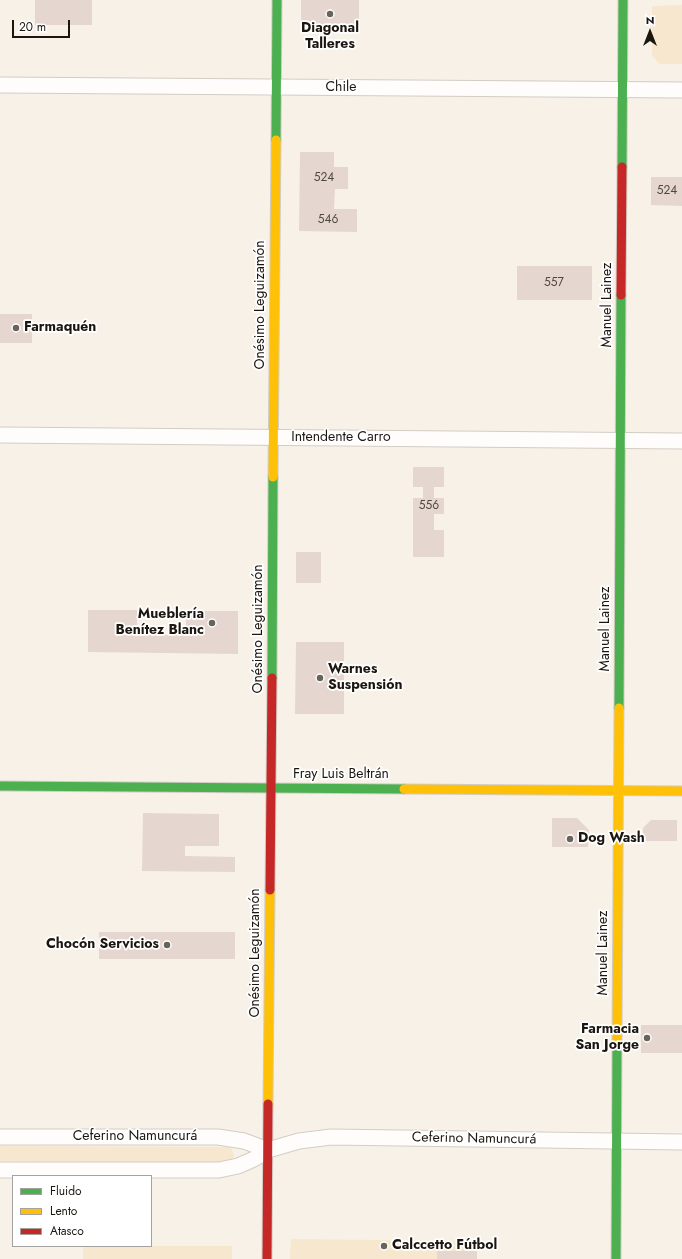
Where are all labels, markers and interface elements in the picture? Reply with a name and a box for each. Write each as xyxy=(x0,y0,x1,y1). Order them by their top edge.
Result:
marker: Diagonal Talleres xyxy=(325,9,335,19)
scale bar xyxy=(14,12,72,38)
north arrow xyxy=(630,12,670,52)
text: N xyxy=(646,12,654,28)
text: 20 m xyxy=(19,18,46,36)
place label: Diagonal Talleres xyxy=(301,21,359,54)
street label: Chile xyxy=(325,80,357,96)
house number: 524 xyxy=(314,171,334,185)
house number: 524 xyxy=(657,184,677,198)
house number: 546 xyxy=(318,213,338,227)
street label: Onésimo Leguizamón xyxy=(253,240,269,370)
street label: Manuel Lainez xyxy=(600,263,616,347)
house number: 557 xyxy=(544,276,564,290)
place label: Farmaquén xyxy=(24,320,96,336)
marker: Farmaquén xyxy=(11,323,21,333)
street label: Intendente Carro xyxy=(291,430,391,446)
house number: 556 xyxy=(419,499,439,513)
street label: Onésimo Leguizamón xyxy=(251,564,267,694)
street label: Manuel Lainez xyxy=(598,587,614,671)
place label: Mueblería Benítez Blanc xyxy=(115,607,204,640)
marker: Mueblería Benítez Blanc xyxy=(207,618,217,628)
place label: Warnes Suspensión xyxy=(328,662,402,694)
marker: Warnes Suspensión xyxy=(315,673,325,683)
street label: Fray Luis Beltrán xyxy=(293,767,389,783)
place label: Dog Wash xyxy=(578,831,645,847)
marker: Dog Wash xyxy=(565,834,575,844)
street label: Onésimo Leguizamón xyxy=(248,888,264,1018)
street label: Manuel Lainez xyxy=(596,911,612,995)
place label: Chocón Servicios xyxy=(46,937,159,953)
marker: Chocón Servicios xyxy=(162,940,172,950)
place label: Farmacia San Jorge xyxy=(575,1022,639,1054)
marker: Farmacia San Jorge xyxy=(642,1033,652,1043)
street label: Ceferino Namuncurá xyxy=(73,1129,197,1145)
street label: Ceferino Namuncurá xyxy=(412,1130,536,1148)
legend xyxy=(12,1175,152,1247)
text: Fluido xyxy=(50,1182,82,1200)
text: Lento xyxy=(50,1202,77,1220)
text: Atasco xyxy=(50,1222,84,1240)
place label: Calccetto Fútbol xyxy=(392,1238,497,1254)
marker: Calccetto Fútbol xyxy=(379,1241,389,1251)

